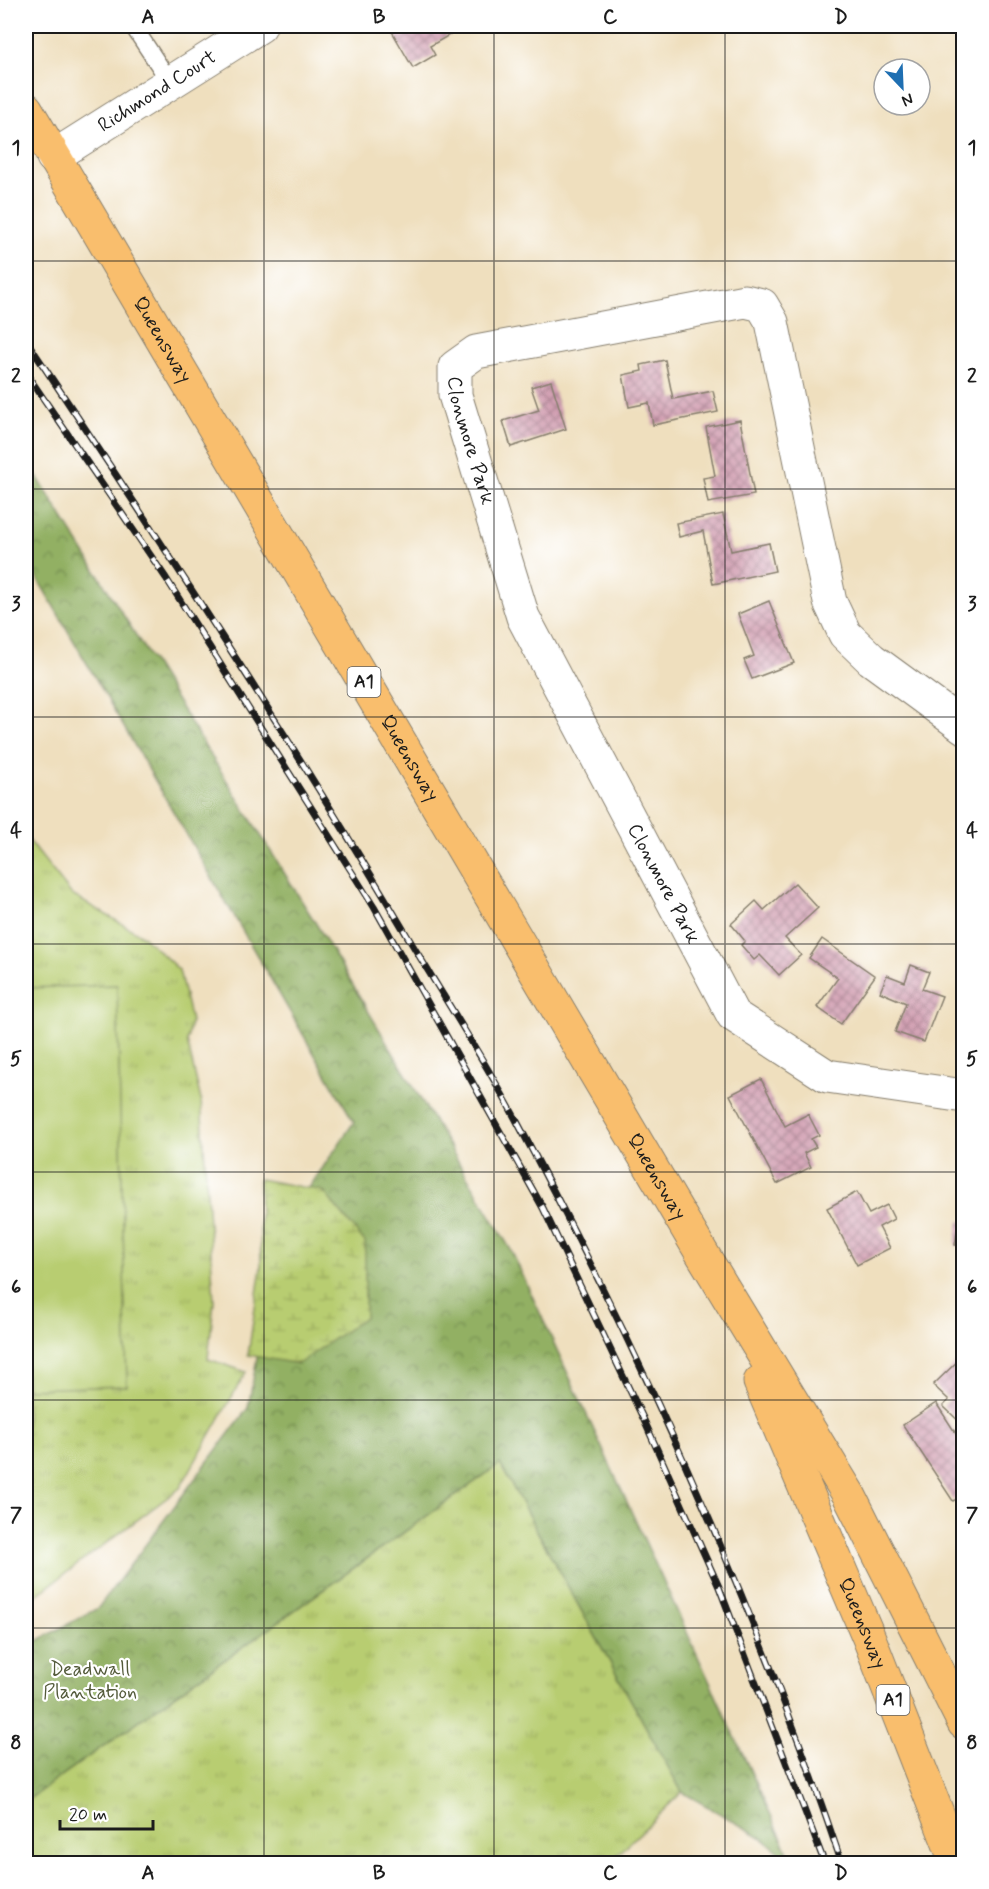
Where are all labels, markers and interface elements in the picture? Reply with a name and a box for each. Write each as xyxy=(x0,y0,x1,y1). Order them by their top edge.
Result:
text: A xyxy=(141,4,155,31)
text: B xyxy=(373,4,386,31)
text: C xyxy=(603,4,618,31)
text: D xyxy=(834,4,848,31)
street label: Richmond Court xyxy=(92,44,221,139)
north arrow xyxy=(872,57,932,117)
text: N xyxy=(898,88,916,111)
text: 1 xyxy=(12,135,20,162)
text: 1 xyxy=(968,135,976,162)
street label: Queensway xyxy=(126,292,198,388)
text: 2 xyxy=(11,363,21,390)
text: 2 xyxy=(967,363,977,390)
street label: Clonmore Park xyxy=(442,376,501,508)
text: 3 xyxy=(11,591,21,618)
text: 3 xyxy=(967,591,977,618)
road number: A1 xyxy=(348,667,380,697)
street label: Queensway xyxy=(373,710,446,806)
text: 4 xyxy=(10,818,22,845)
text: 4 xyxy=(966,818,978,845)
street label: Clonmore Park xyxy=(621,819,707,949)
text: 5 xyxy=(10,1046,22,1073)
text: 5 xyxy=(966,1046,978,1073)
street label: Queensway xyxy=(621,1128,693,1225)
text: 6 xyxy=(11,1274,21,1301)
text: 6 xyxy=(967,1274,977,1301)
text: 7 xyxy=(10,1502,22,1529)
text: 7 xyxy=(966,1502,978,1529)
street label: Queensway xyxy=(831,1574,893,1673)
park label: Deadwall Plantation xyxy=(43,1656,137,1706)
road number: A1 xyxy=(876,1685,910,1715)
text: 8 xyxy=(10,1730,22,1757)
text: 8 xyxy=(966,1730,978,1757)
scale bar xyxy=(60,1793,153,1831)
text: 20 m xyxy=(69,1803,107,1827)
text: A xyxy=(141,1860,155,1887)
text: B xyxy=(373,1860,386,1887)
text: C xyxy=(603,1860,618,1887)
text: D xyxy=(834,1860,848,1887)

